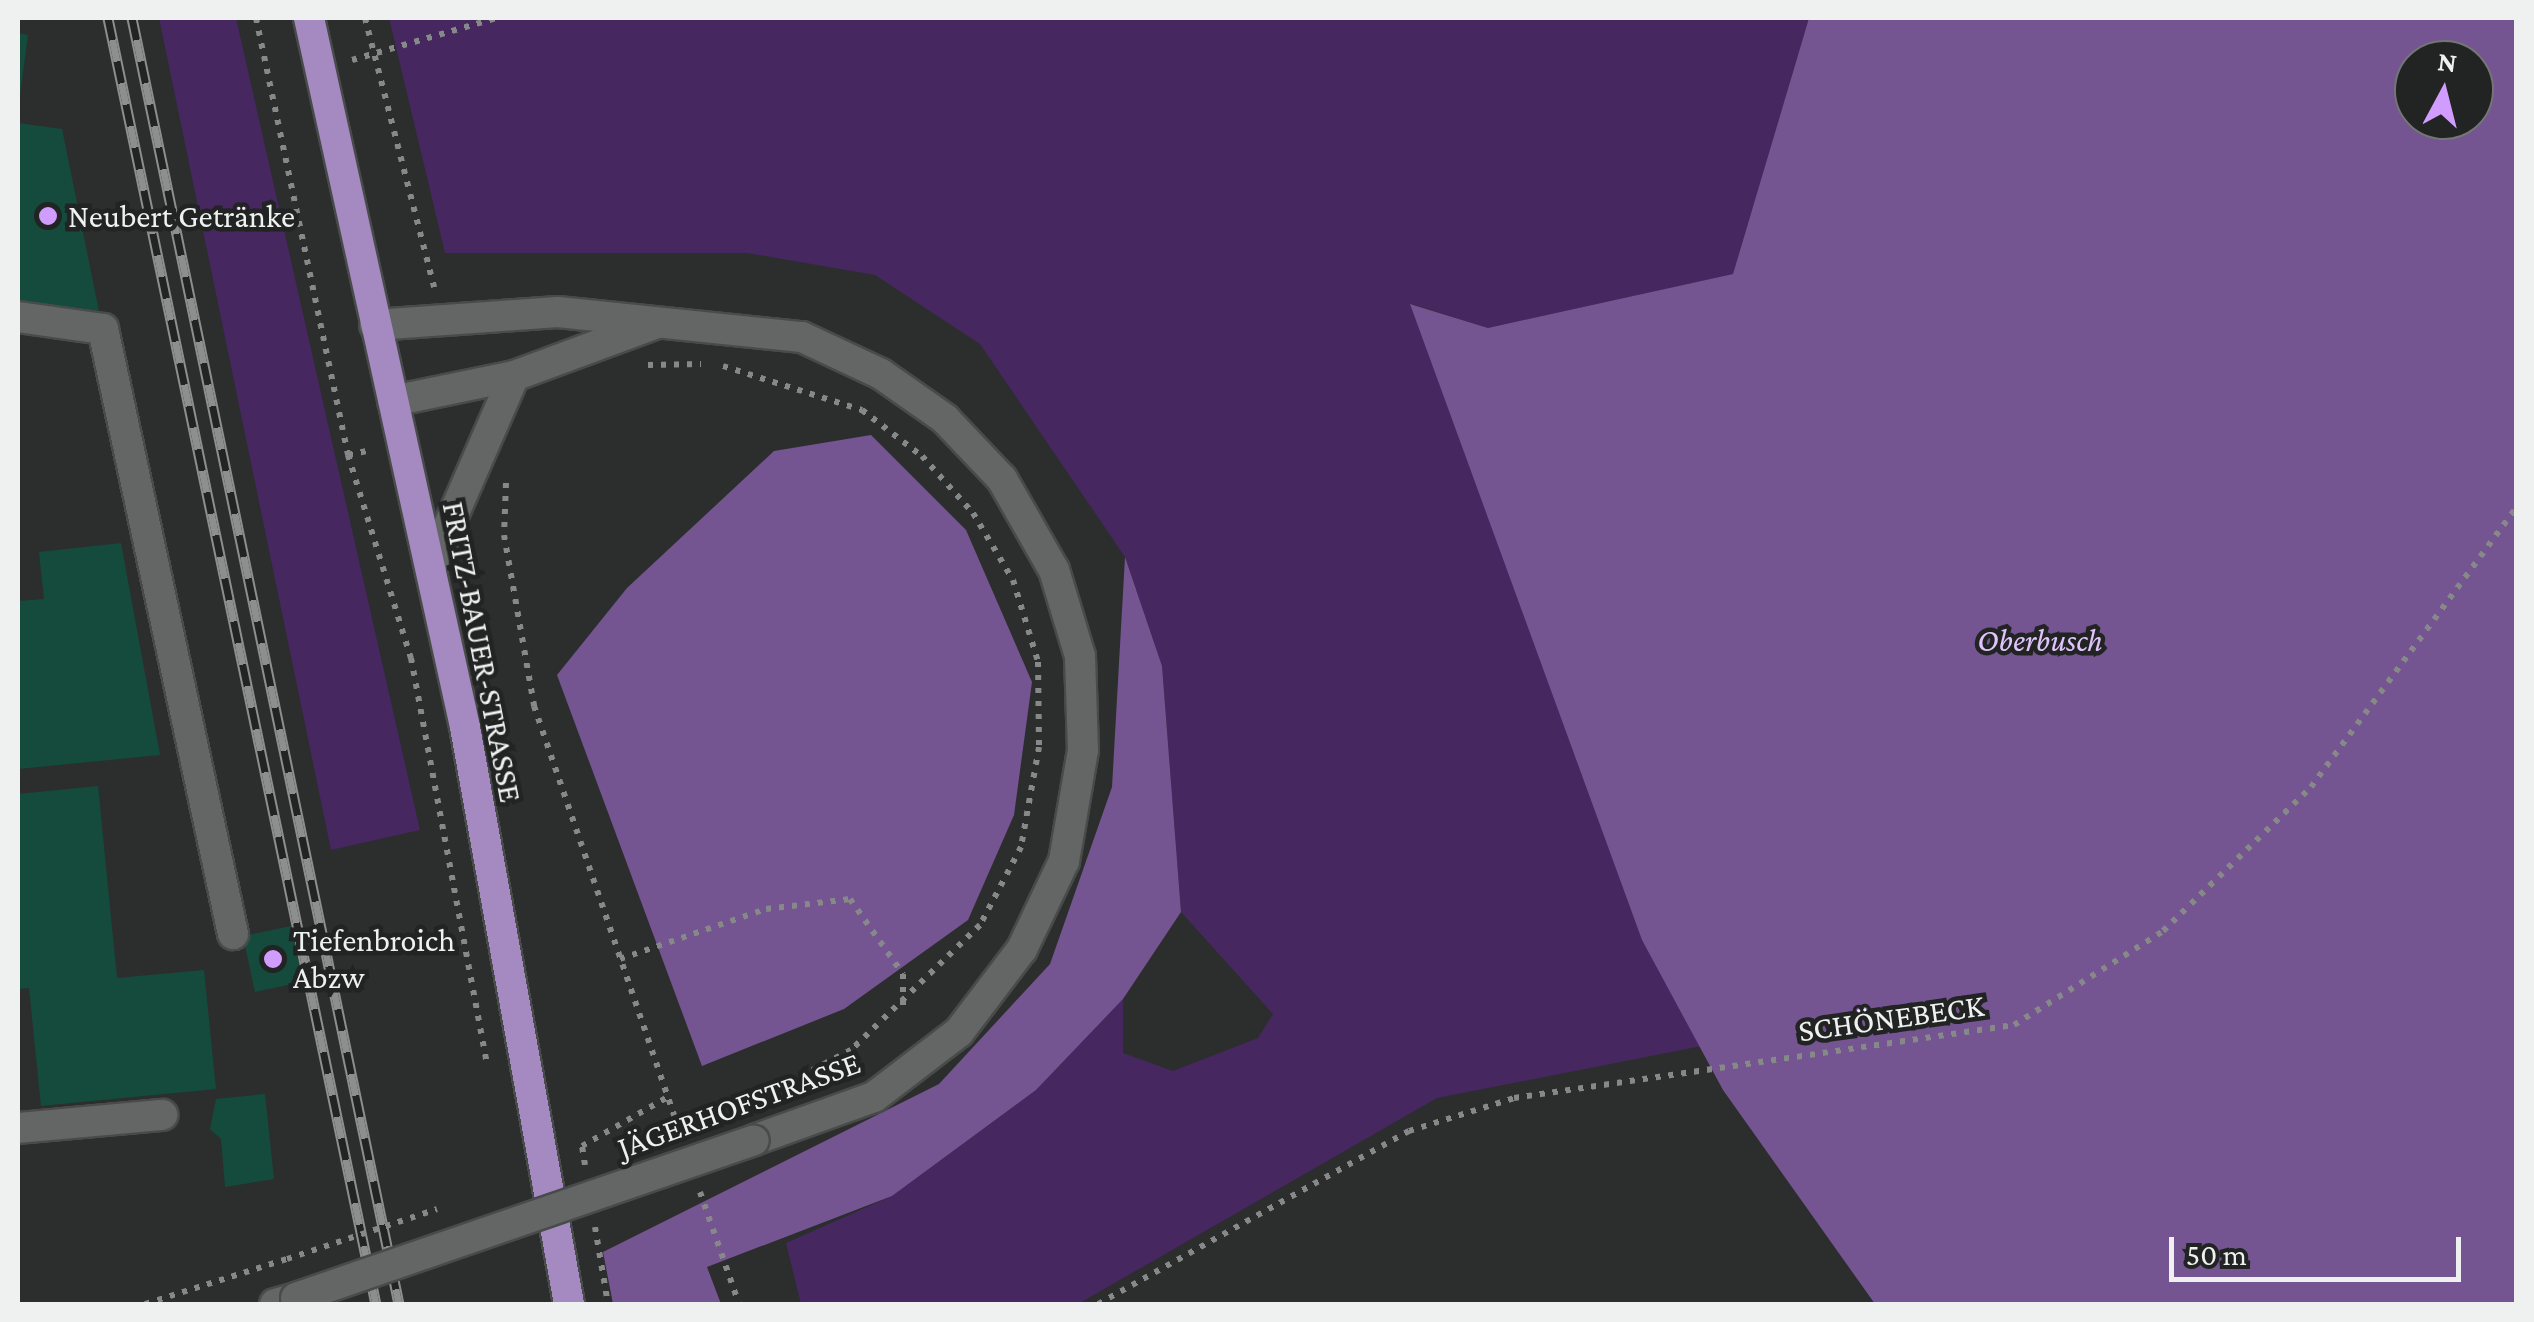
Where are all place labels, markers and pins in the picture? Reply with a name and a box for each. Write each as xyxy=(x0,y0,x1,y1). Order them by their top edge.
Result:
place label: Neubert Getränke xyxy=(68,197,295,235)
marker: Neubert Getränke xyxy=(37,205,59,227)
place label: Tiefenbroich Abzw xyxy=(293,922,455,997)
marker: Tiefenbroich Abzw xyxy=(262,948,284,970)

